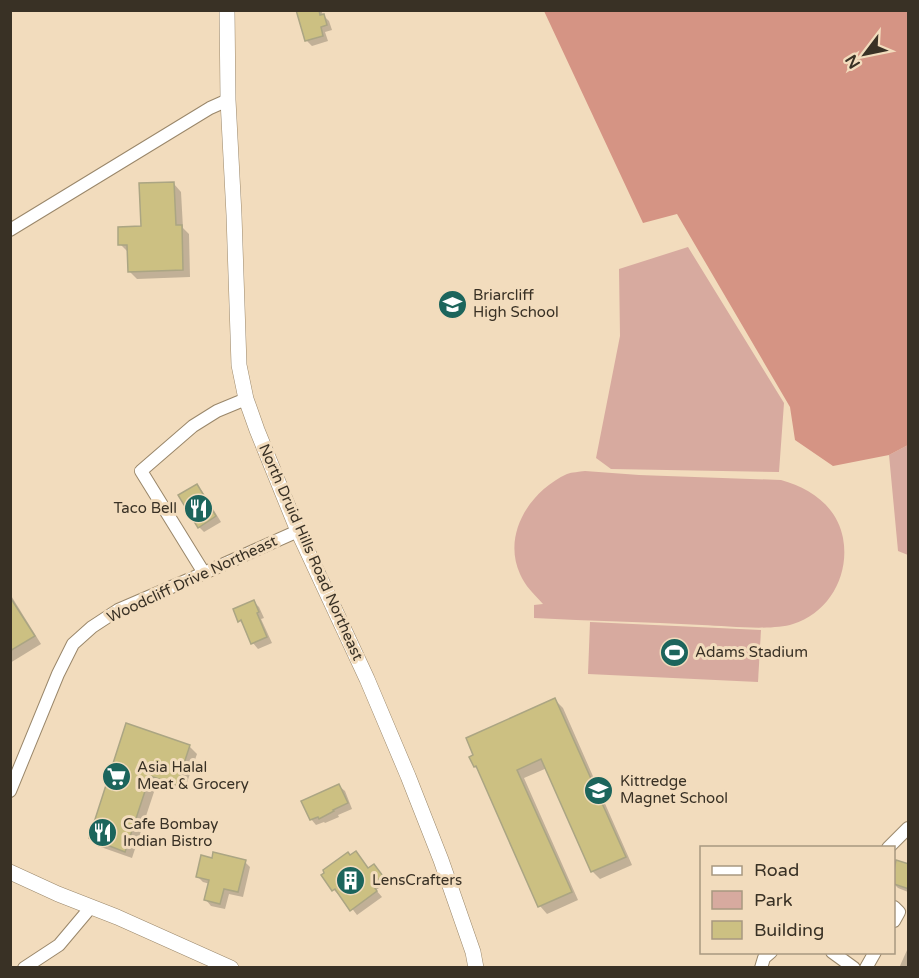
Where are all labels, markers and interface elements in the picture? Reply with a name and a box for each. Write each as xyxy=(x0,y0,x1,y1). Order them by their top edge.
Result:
north arrow xyxy=(835,24,895,84)
text: N xyxy=(841,51,865,72)
place label: Briarcliff High School xyxy=(473,286,559,321)
school or university icon: Briarcliff High School xyxy=(436,288,468,320)
street label: North Druid Hills Road Northeast xyxy=(255,441,367,663)
restaurant icon: Taco Bell xyxy=(182,492,214,524)
place label: Taco Bell xyxy=(113,499,177,517)
street label: Woodcliff Drive Northeast xyxy=(104,532,280,626)
sports icon: Adams Stadium xyxy=(658,636,690,668)
place label: Adams Stadium xyxy=(695,643,808,661)
place label: Asia Halal Meat & Grocery xyxy=(137,758,249,793)
supermarket icon: Asia Halal Meat & Grocery xyxy=(100,760,132,792)
place label: Kittredge Magnet School xyxy=(620,772,728,807)
school or university icon: Kittredge Magnet School xyxy=(583,774,615,806)
place label: Cafe Bombay Indian Bistro xyxy=(123,815,218,850)
restaurant icon: Cafe Bombay Indian Bistro xyxy=(86,817,118,849)
legend xyxy=(700,846,895,954)
text: Road xyxy=(754,859,799,881)
building icon: LensCrafters xyxy=(335,864,367,896)
place label: LensCrafters xyxy=(372,871,462,889)
text: Park xyxy=(754,889,793,911)
text: Building xyxy=(754,919,824,941)

